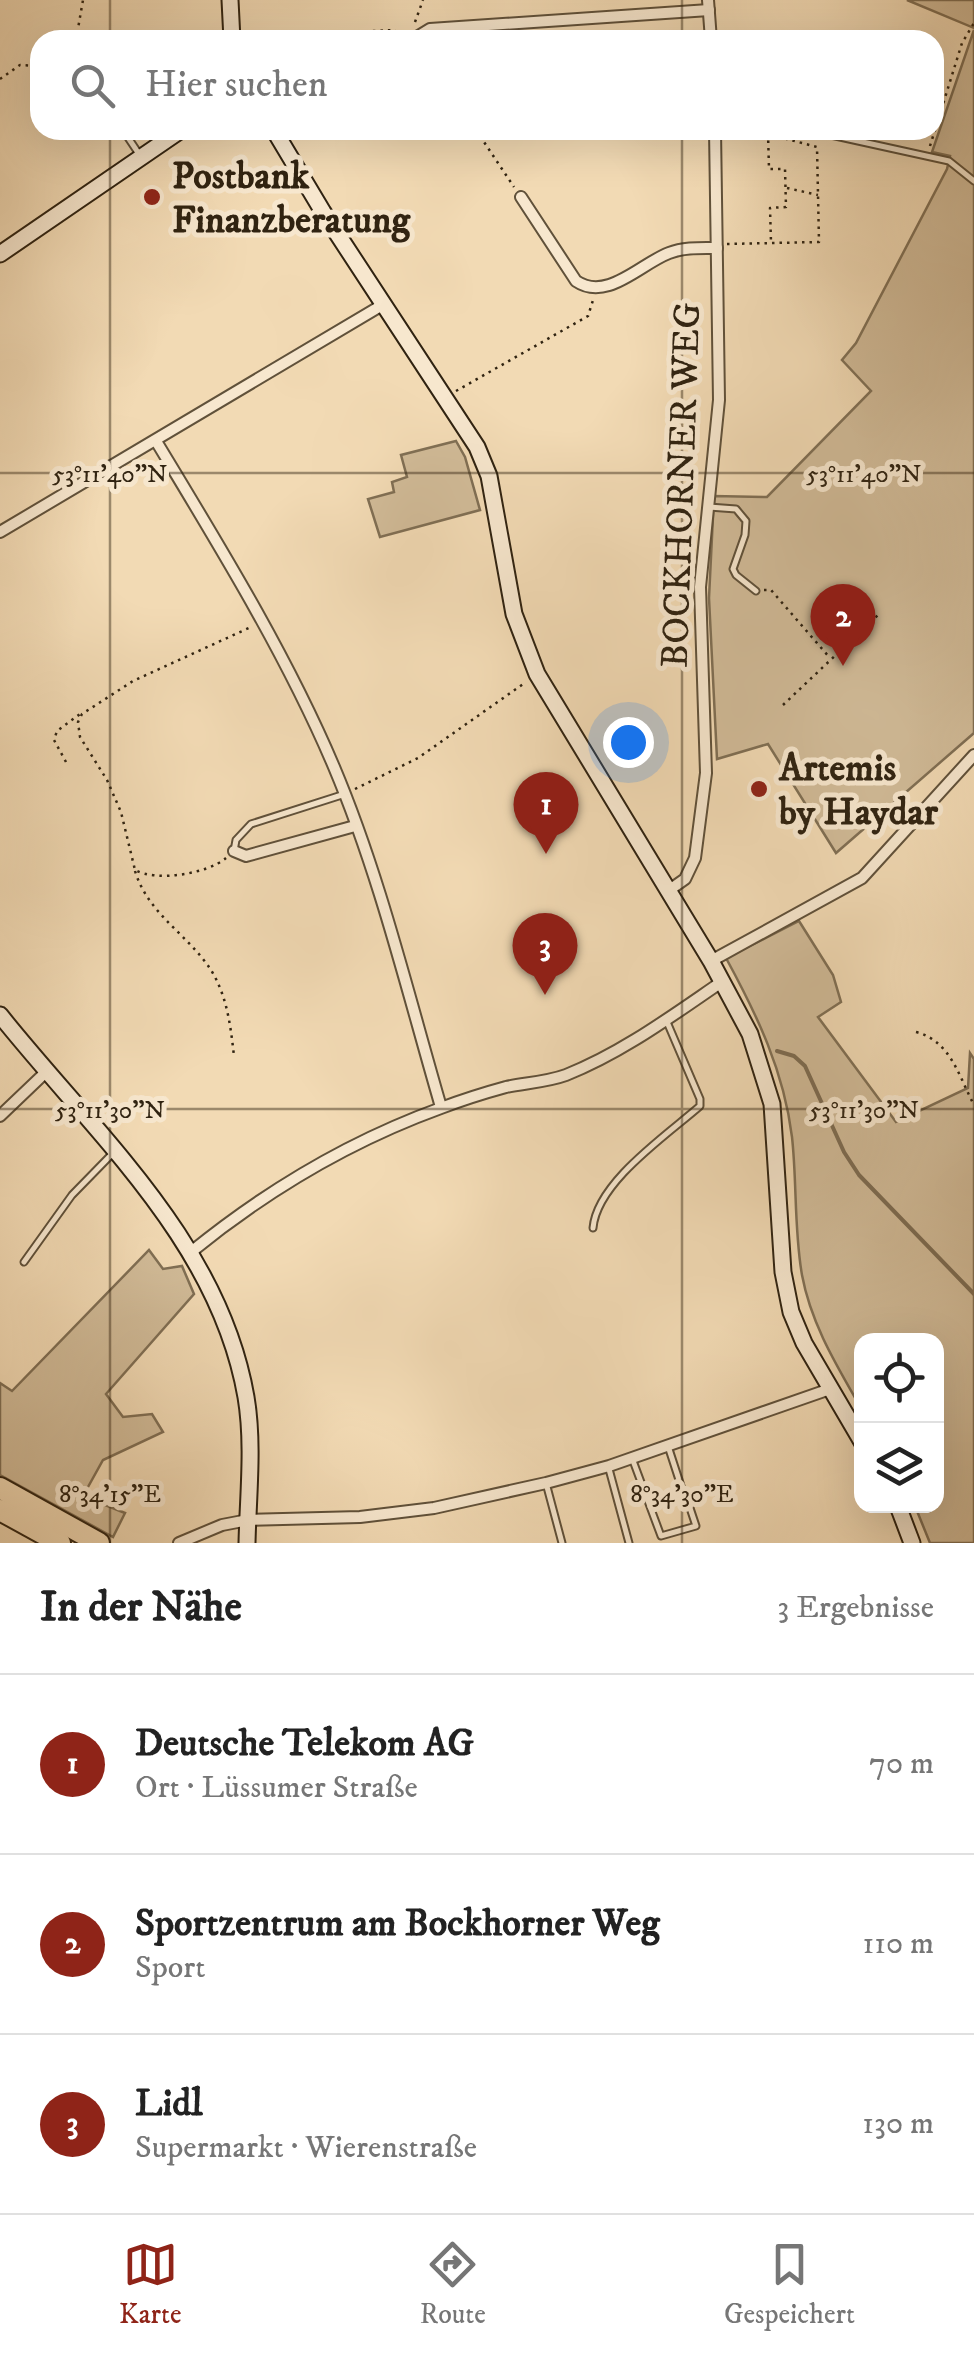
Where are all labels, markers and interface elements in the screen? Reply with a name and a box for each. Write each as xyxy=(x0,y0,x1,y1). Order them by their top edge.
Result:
search box xyxy=(30,30,944,140)
icon: search xyxy=(65,58,120,113)
text: Hier suchen xyxy=(145,61,328,109)
place label: Postbank Finanzberatung xyxy=(172,153,412,245)
marker: Postbank Finanzberatung xyxy=(141,186,163,208)
street label: BOCKHORNER WEG xyxy=(652,301,712,669)
text: 53°11'40"N xyxy=(52,459,168,490)
text: 53°11'40"N xyxy=(806,459,922,490)
pin: 2 xyxy=(810,584,876,666)
your location xyxy=(603,717,654,768)
place label: Artemis by Haydar xyxy=(778,745,939,837)
pin: 1 xyxy=(514,772,578,854)
marker: Artemis by Haydar xyxy=(748,778,770,800)
pin: 3 xyxy=(512,912,578,995)
text: 53°11'30"N xyxy=(55,1095,165,1126)
text: 53°11'30"N xyxy=(809,1095,919,1126)
map controls xyxy=(854,1333,944,1513)
button: locate xyxy=(854,1333,944,1423)
button: layers xyxy=(854,1423,944,1513)
text: 8°34'15"E xyxy=(59,1479,161,1510)
text: 8°34'30"E xyxy=(630,1479,734,1510)
text: In der Nähe xyxy=(40,1582,242,1634)
text: 3 Ergebnisse xyxy=(777,1588,934,1628)
text: Deutsche Telekom AG xyxy=(135,1720,474,1768)
text: 1 xyxy=(67,1744,78,1784)
text: 70 m xyxy=(869,1744,934,1784)
text: Ort · Lüssumer Straße xyxy=(135,1768,418,1808)
text: Sportzentrum am Bockhorner Weg xyxy=(135,1900,660,1948)
text: 2 xyxy=(65,1924,80,1964)
text: 110 m xyxy=(862,1924,934,1964)
text: Sport xyxy=(135,1948,205,1988)
text: Lidl xyxy=(135,2080,203,2128)
text: 3 xyxy=(67,2104,78,2144)
text: 130 m xyxy=(862,2104,934,2144)
text: Supermarkt · Wierenstraße xyxy=(135,2128,477,2168)
tab: Karte xyxy=(119,2237,182,2332)
tab: Route xyxy=(420,2237,486,2332)
tab: Gespeichert xyxy=(724,2237,855,2332)

